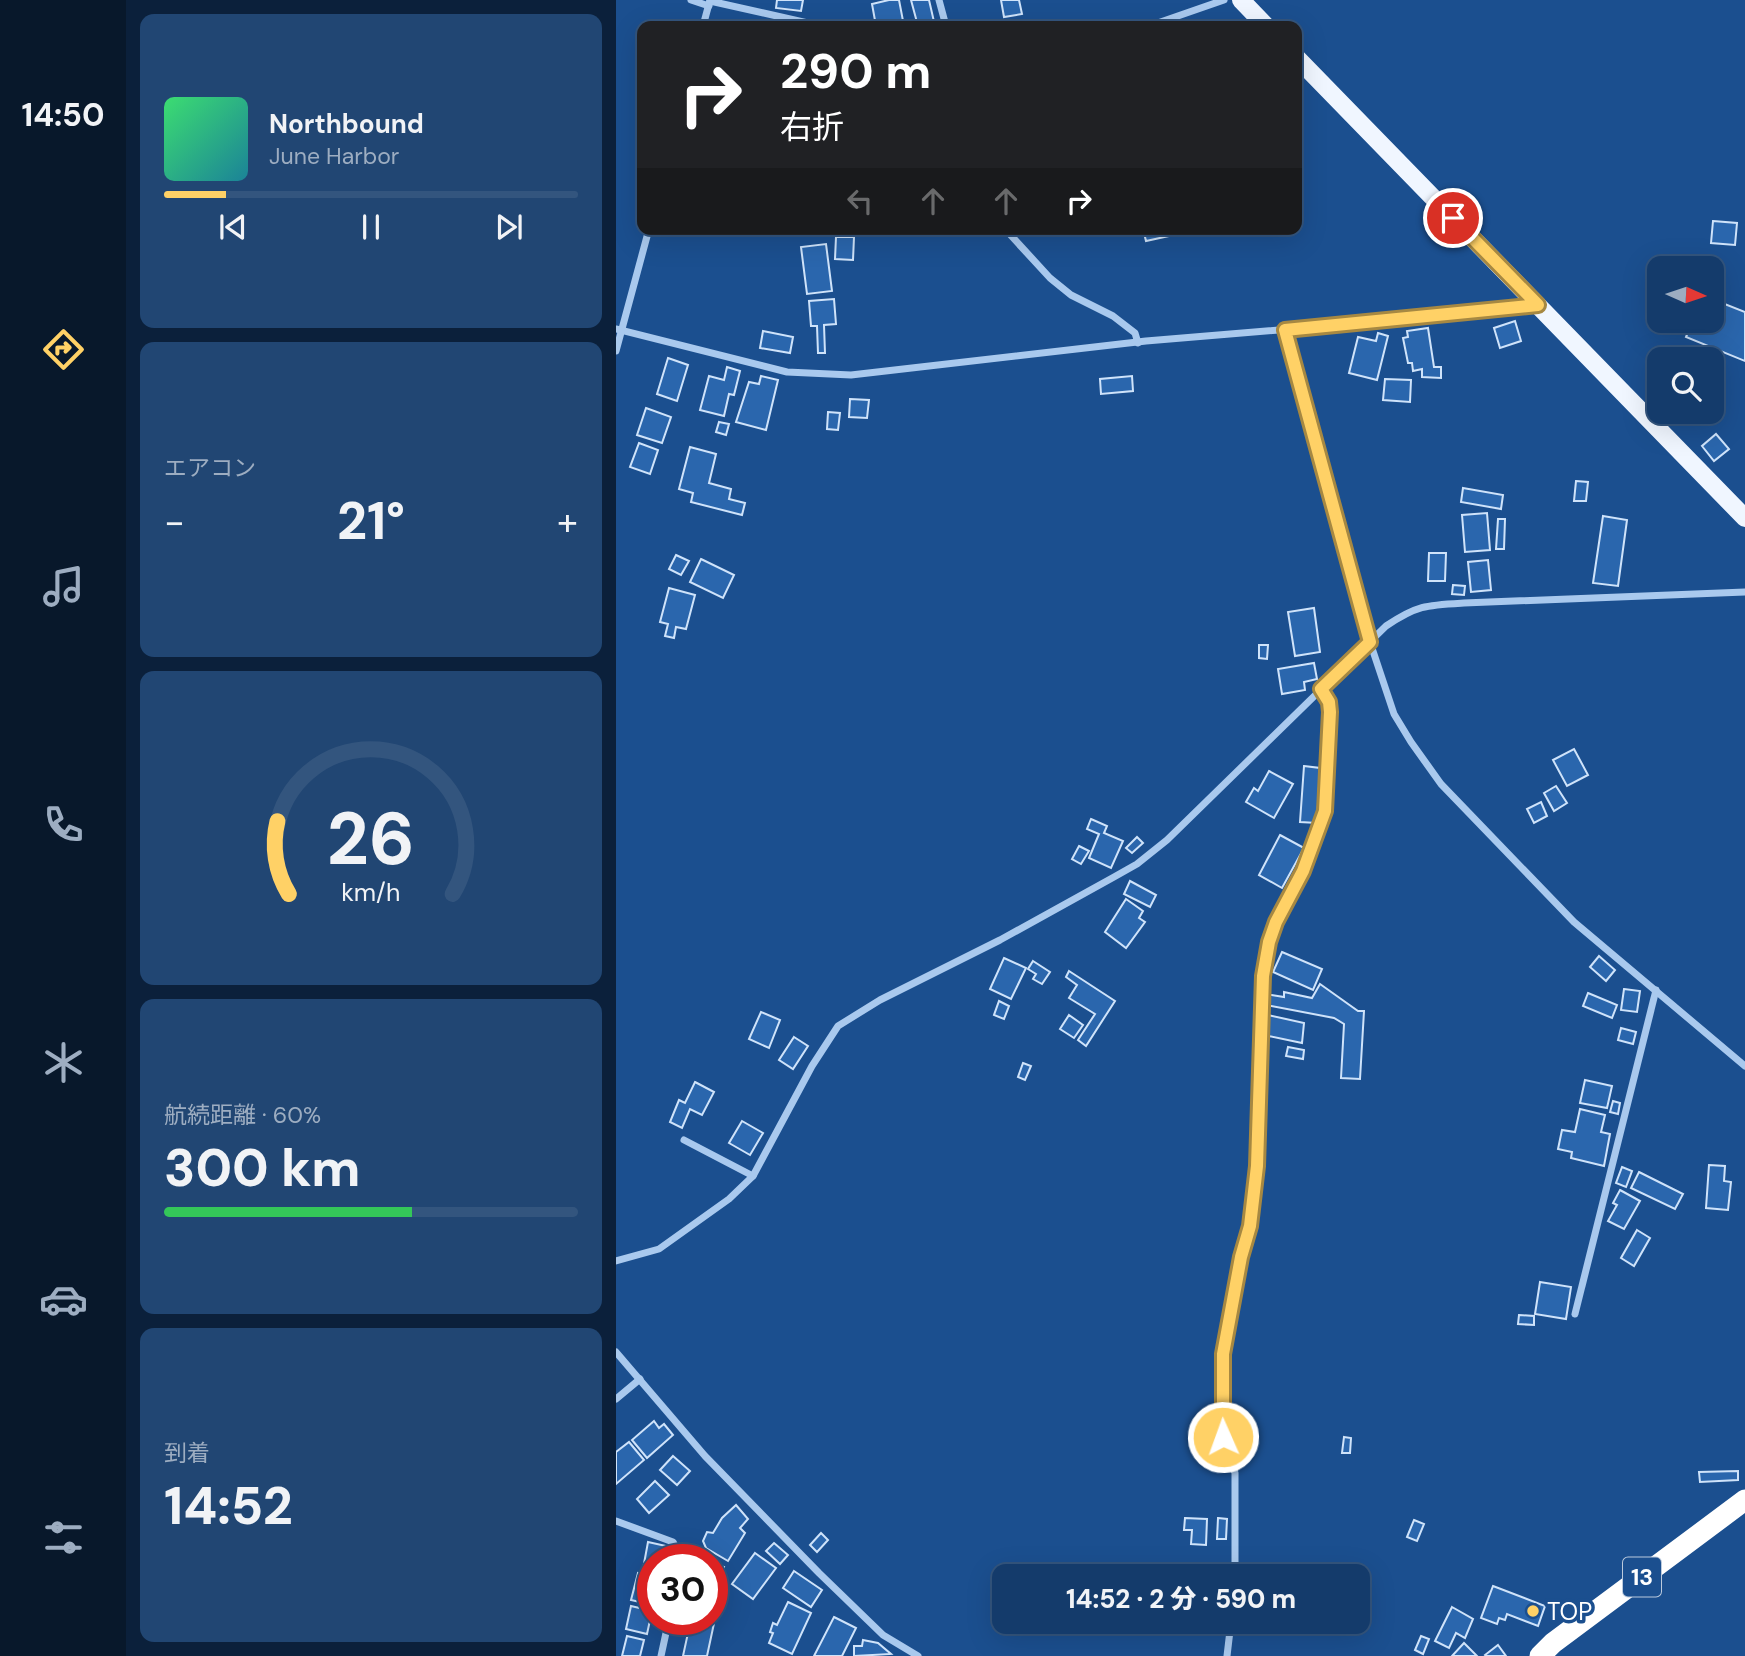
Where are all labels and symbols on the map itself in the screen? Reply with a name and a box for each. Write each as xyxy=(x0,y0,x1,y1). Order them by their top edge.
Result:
pin xyxy=(1423,188,1483,248)
north arrow xyxy=(1647,256,1724,332)
position arrow xyxy=(1186,1400,1260,1474)
speed limit sign: 30 xyxy=(637,1544,728,1635)
road number: 13 xyxy=(1623,1558,1661,1596)
place label: TOP xyxy=(1547,1596,1592,1627)
marker: TOP xyxy=(1525,1603,1541,1619)

